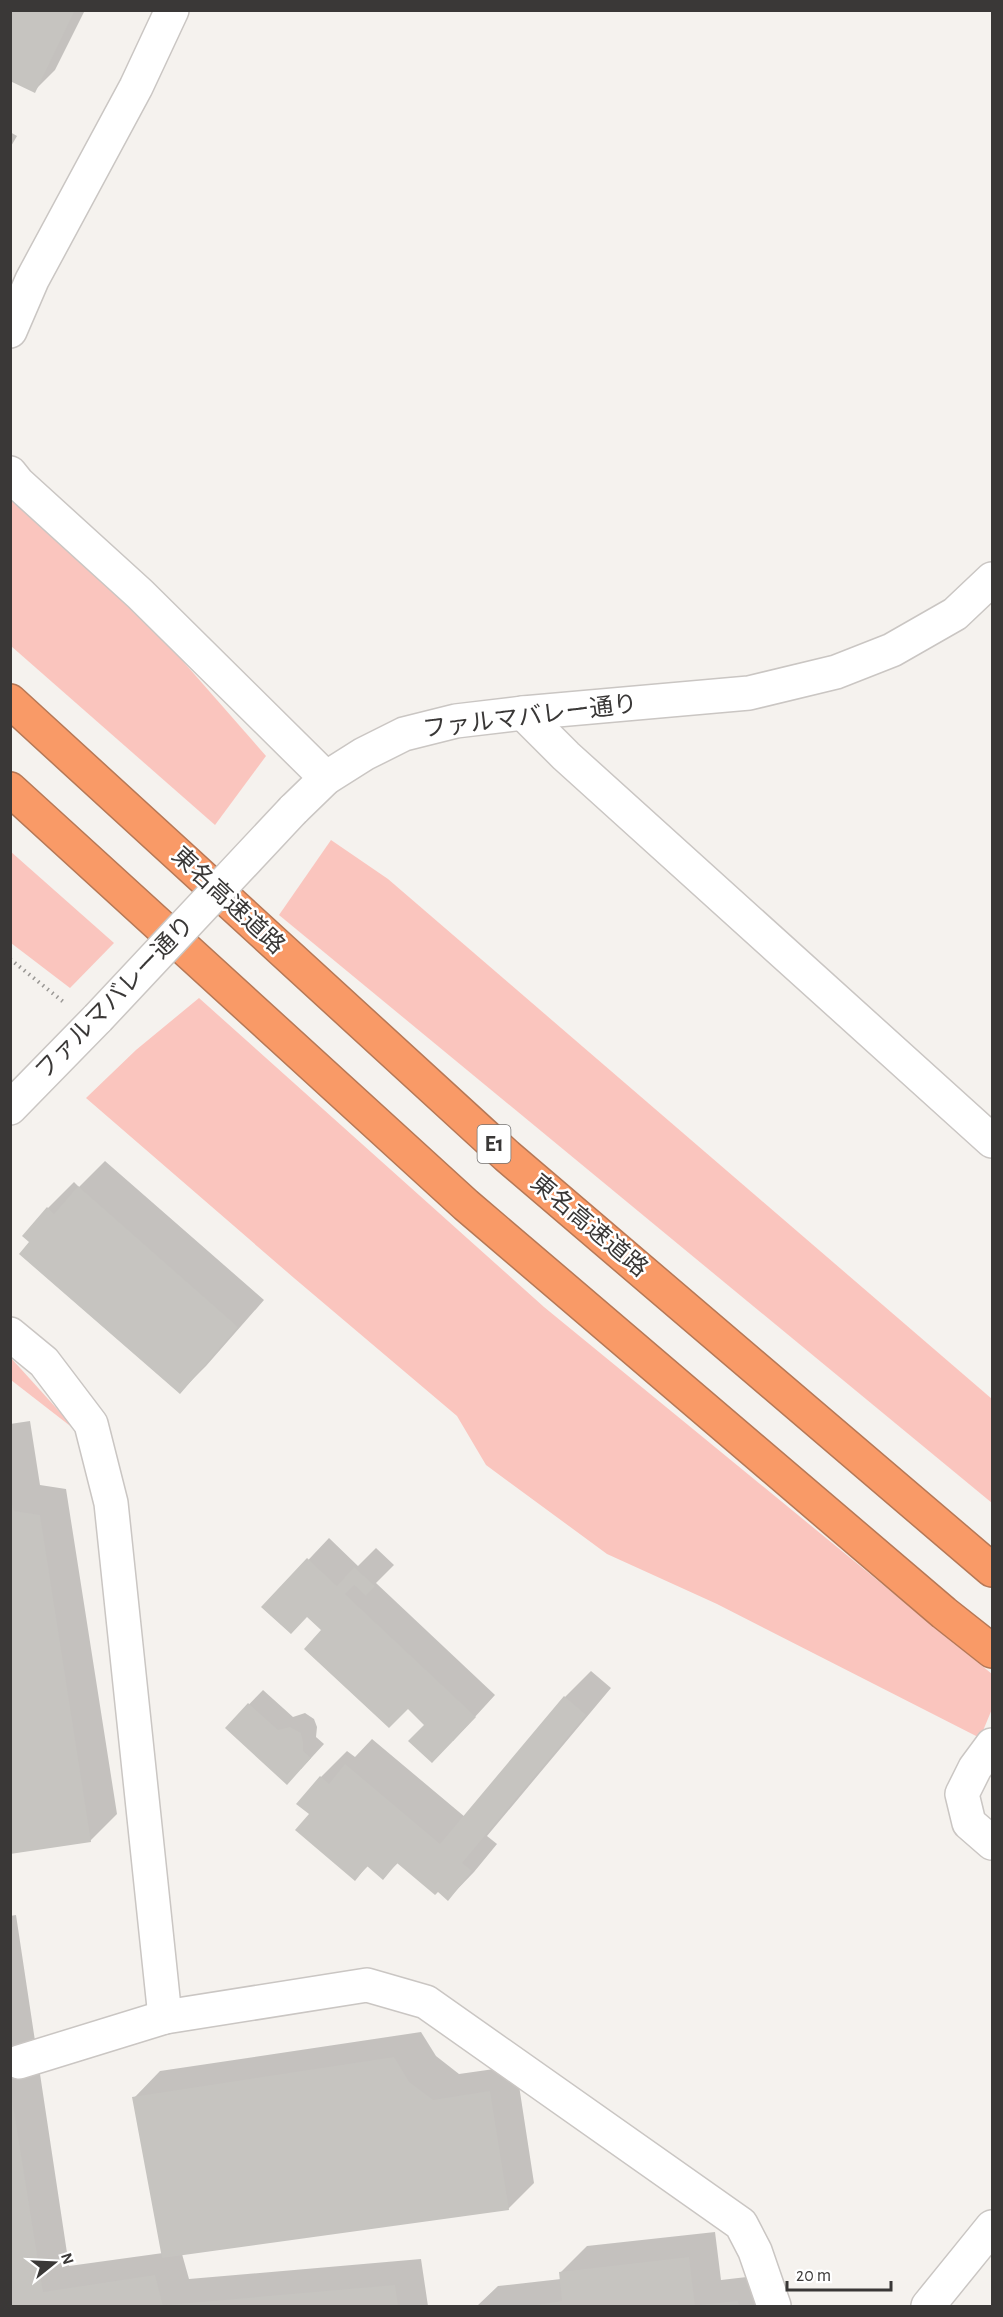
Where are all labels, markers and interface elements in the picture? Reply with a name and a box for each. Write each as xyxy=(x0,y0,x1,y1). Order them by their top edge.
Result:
street label: ファルマバレー通り xyxy=(421,691,639,742)
street label: 東名高速道路 xyxy=(167,842,290,959)
street label: ファルマバレー通り xyxy=(31,911,199,1084)
road number: E1 xyxy=(478,1125,510,1163)
street label: 東名高速道路 xyxy=(526,1169,653,1281)
north arrow xyxy=(24,2233,84,2293)
text: N xyxy=(58,2251,77,2266)
scale bar xyxy=(787,2254,890,2292)
text: 20 m xyxy=(796,2267,831,2285)

